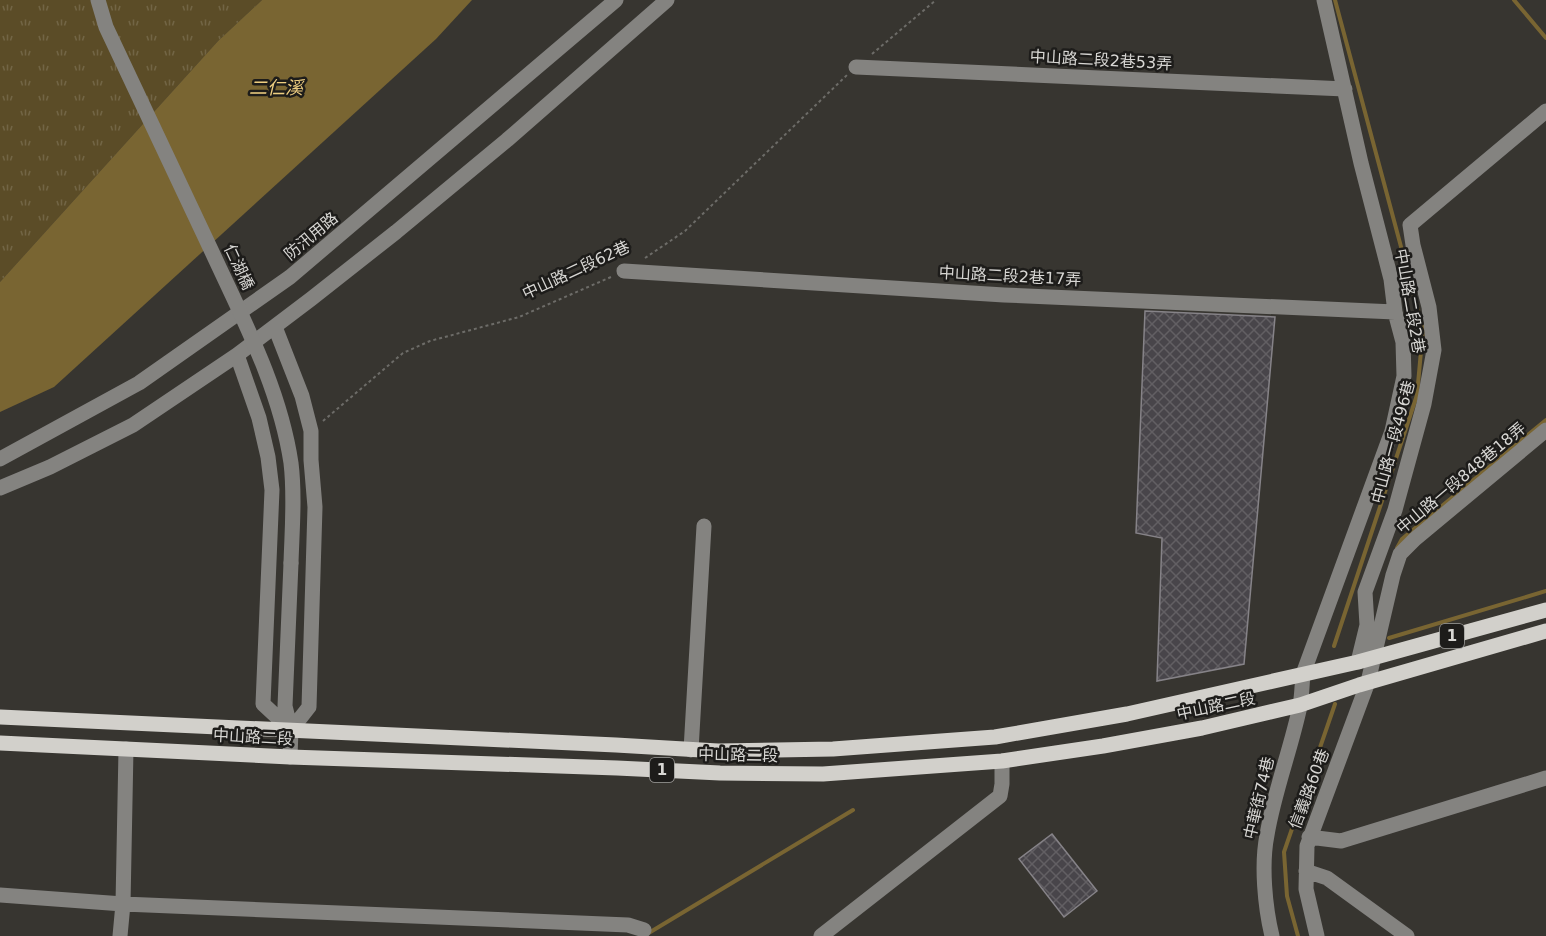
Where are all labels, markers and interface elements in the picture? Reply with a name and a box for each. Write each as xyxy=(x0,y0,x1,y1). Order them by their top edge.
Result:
street label: 中山路二段2巷53弄 xyxy=(1029,47,1173,73)
water label: 二仁溪 xyxy=(249,77,306,98)
street label: 防汛用路 xyxy=(280,208,342,264)
street label: 中山路二段62巷 xyxy=(519,237,633,303)
street label: 仁湖橋 xyxy=(220,241,258,293)
street label: 中山路二段2巷 xyxy=(1391,247,1429,355)
street label: 中山路二段2巷17弄 xyxy=(938,263,1082,289)
street label: 中山路一段496巷 xyxy=(1367,378,1419,506)
street label: 中山路一段848巷18弄 xyxy=(1392,418,1530,538)
road number: 1 xyxy=(1440,624,1464,648)
street label: 中山路二段 xyxy=(1175,688,1257,724)
street label: 中山路二段 xyxy=(213,725,293,749)
street label: 中山路二段 xyxy=(698,745,778,765)
street label: 信義路60巷 xyxy=(1285,746,1333,832)
street label: 中華街74巷 xyxy=(1240,755,1278,841)
road number: 1 xyxy=(650,758,674,782)

